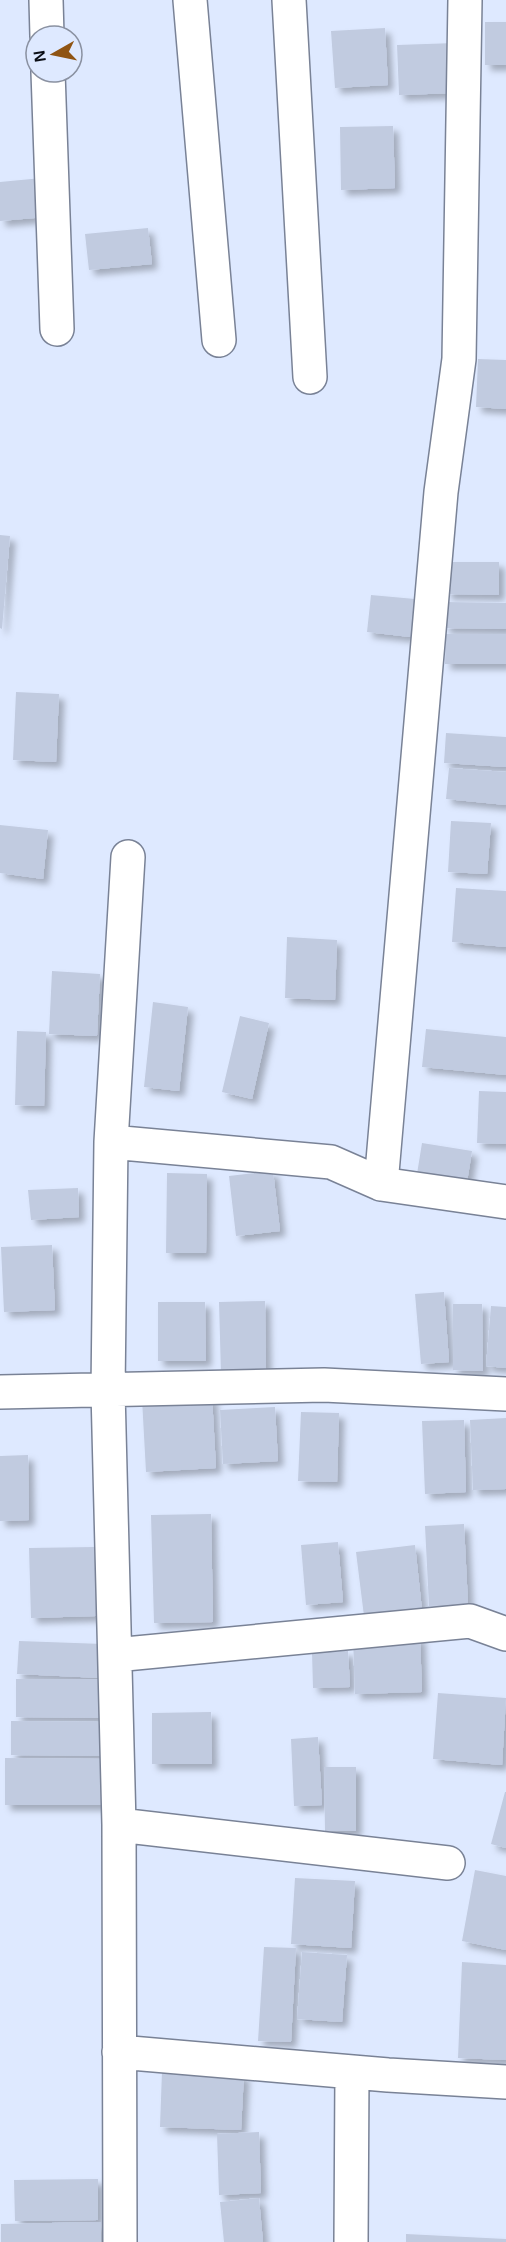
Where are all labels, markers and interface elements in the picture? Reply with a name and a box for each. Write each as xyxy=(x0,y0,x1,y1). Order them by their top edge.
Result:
north arrow xyxy=(24,24,84,84)
text: N xyxy=(30,49,49,63)

